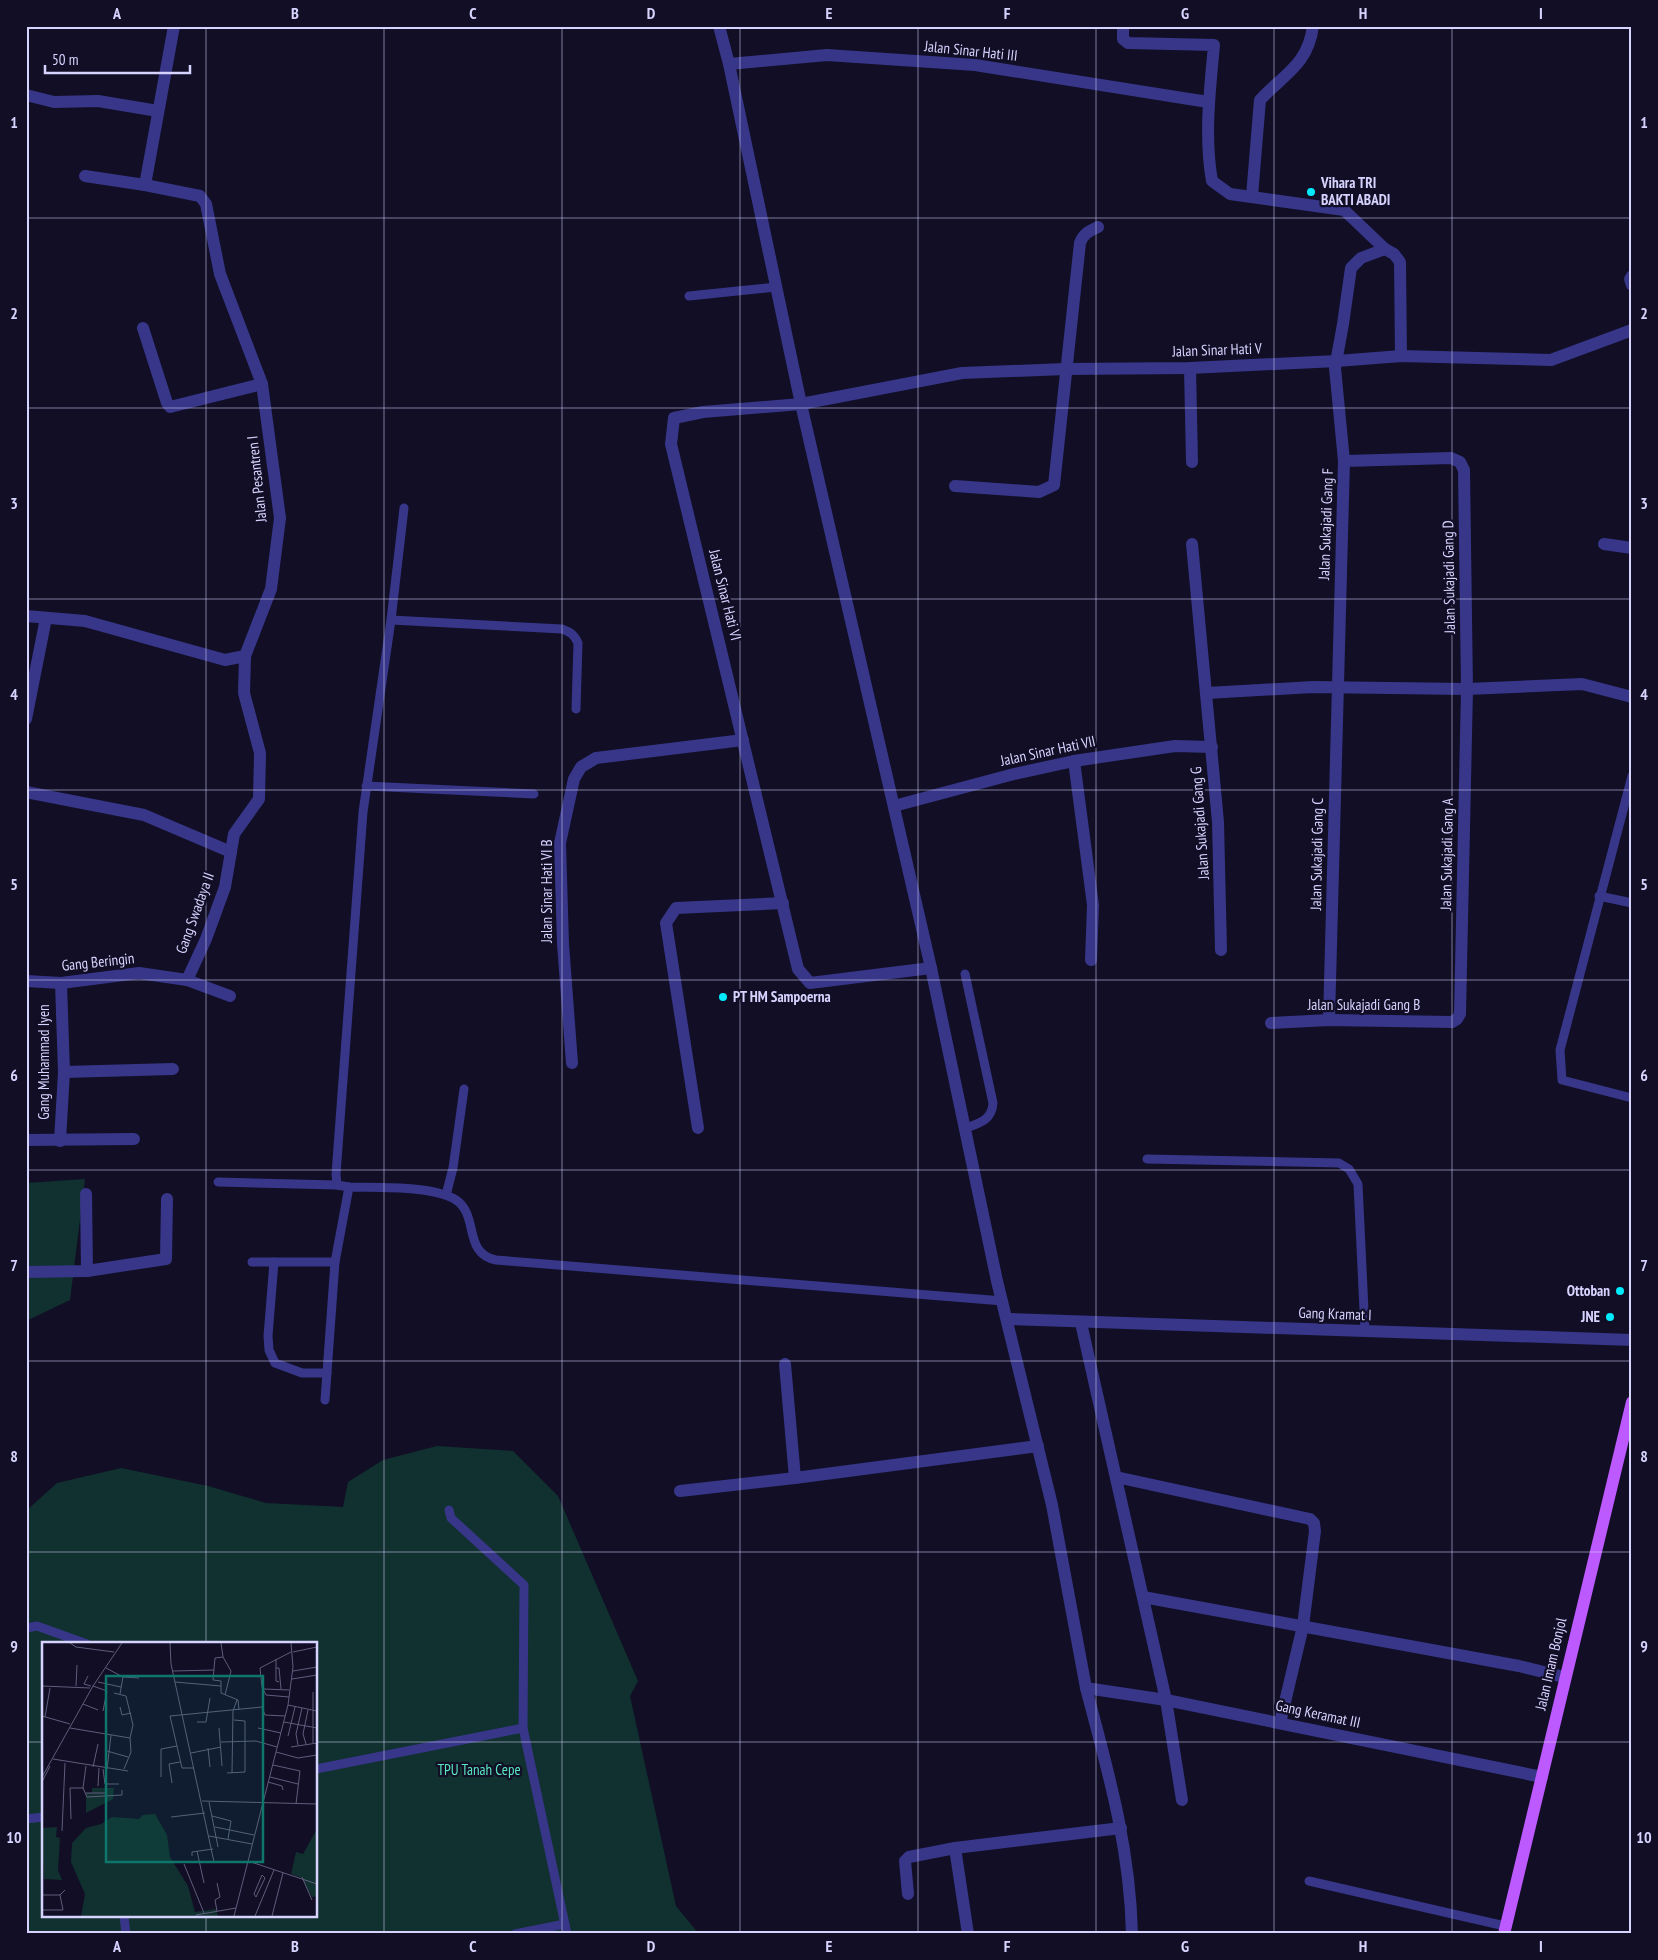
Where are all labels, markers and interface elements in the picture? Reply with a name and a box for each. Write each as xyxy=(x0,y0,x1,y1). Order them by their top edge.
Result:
text: A xyxy=(112,3,122,23)
text: B xyxy=(291,3,299,23)
text: C xyxy=(469,3,477,23)
text: D xyxy=(647,3,656,23)
text: E xyxy=(826,3,833,23)
text: F xyxy=(1004,3,1011,23)
text: G xyxy=(1181,3,1189,23)
text: H xyxy=(1359,3,1367,23)
text: I xyxy=(1539,3,1543,23)
street label: Jalan Sinar Hati III xyxy=(923,36,1019,65)
scale bar xyxy=(45,42,190,74)
text: 50 m xyxy=(52,50,78,69)
text: 1 xyxy=(10,112,18,132)
text: 1 xyxy=(1640,112,1648,132)
place label: Vihara TRI BAKTI ABADI xyxy=(1320,173,1390,209)
marker: Vihara TRI BAKTI ABADI xyxy=(1305,186,1317,198)
text: 2 xyxy=(10,303,18,323)
text: 2 xyxy=(1640,303,1648,323)
street label: Jalan Sinar Hati V xyxy=(1171,338,1262,361)
street label: Jalan Pesantren I xyxy=(243,435,271,524)
street label: Jalan Sukajadi Gang F xyxy=(1314,468,1337,581)
text: 3 xyxy=(10,493,18,513)
text: 3 xyxy=(1640,493,1648,513)
street label: Jalan Sukajadi Gang D xyxy=(1438,520,1459,635)
street label: Jalan Sinar Hati VI xyxy=(705,546,746,642)
text: 4 xyxy=(10,684,18,704)
text: 4 xyxy=(1640,684,1648,704)
street label: Jalan Sinar Hati VII xyxy=(998,731,1097,770)
street label: Jalan Sukajadi Gang G xyxy=(1186,766,1213,881)
street label: Jalan Sukajadi Gang A xyxy=(1436,797,1457,911)
street label: Jalan Sukajadi Gang C xyxy=(1306,798,1327,911)
street label: Jalan Sinar Hati VI B xyxy=(537,839,556,944)
street label: Gang Swadaya II xyxy=(171,870,218,956)
text: 5 xyxy=(10,874,18,894)
text: 5 xyxy=(1640,874,1648,894)
street label: Gang Beringin xyxy=(61,948,135,975)
place label: PT HM Sampoerna xyxy=(733,987,831,1006)
marker: PT HM Sampoerna xyxy=(717,991,729,1003)
street label: Jalan Sukajadi Gang B xyxy=(1307,995,1420,1014)
street label: Gang Muhammad Iyen xyxy=(34,1004,53,1120)
text: 6 xyxy=(10,1065,18,1085)
text: 6 xyxy=(1640,1065,1648,1085)
text: 7 xyxy=(10,1255,18,1275)
text: 7 xyxy=(1640,1255,1648,1275)
place label: Ottoban xyxy=(1567,1281,1610,1300)
marker: Ottoban xyxy=(1614,1285,1626,1297)
street label: Gang Kramat I xyxy=(1298,1303,1372,1324)
place label: JNE xyxy=(1580,1307,1600,1326)
marker: JNE xyxy=(1604,1311,1616,1323)
text: 8 xyxy=(10,1446,18,1466)
text: 8 xyxy=(1640,1446,1648,1466)
street label: Jalan Imam Bonjol xyxy=(1530,1615,1571,1713)
text: 9 xyxy=(10,1636,18,1656)
text: 9 xyxy=(1640,1636,1648,1656)
inset map xyxy=(42,1642,318,1918)
street label: Gang Keramat III xyxy=(1274,1695,1362,1732)
park label: TPU Tanah Cepe xyxy=(437,1760,521,1779)
text: 10 xyxy=(6,1827,22,1847)
text: 10 xyxy=(1636,1827,1652,1847)
text: A xyxy=(112,1936,122,1956)
text: B xyxy=(291,1936,299,1956)
text: C xyxy=(469,1936,477,1956)
text: D xyxy=(647,1936,656,1956)
text: E xyxy=(826,1936,833,1956)
text: F xyxy=(1004,1936,1011,1956)
text: G xyxy=(1181,1936,1189,1956)
text: H xyxy=(1359,1936,1367,1956)
text: I xyxy=(1539,1936,1543,1956)

